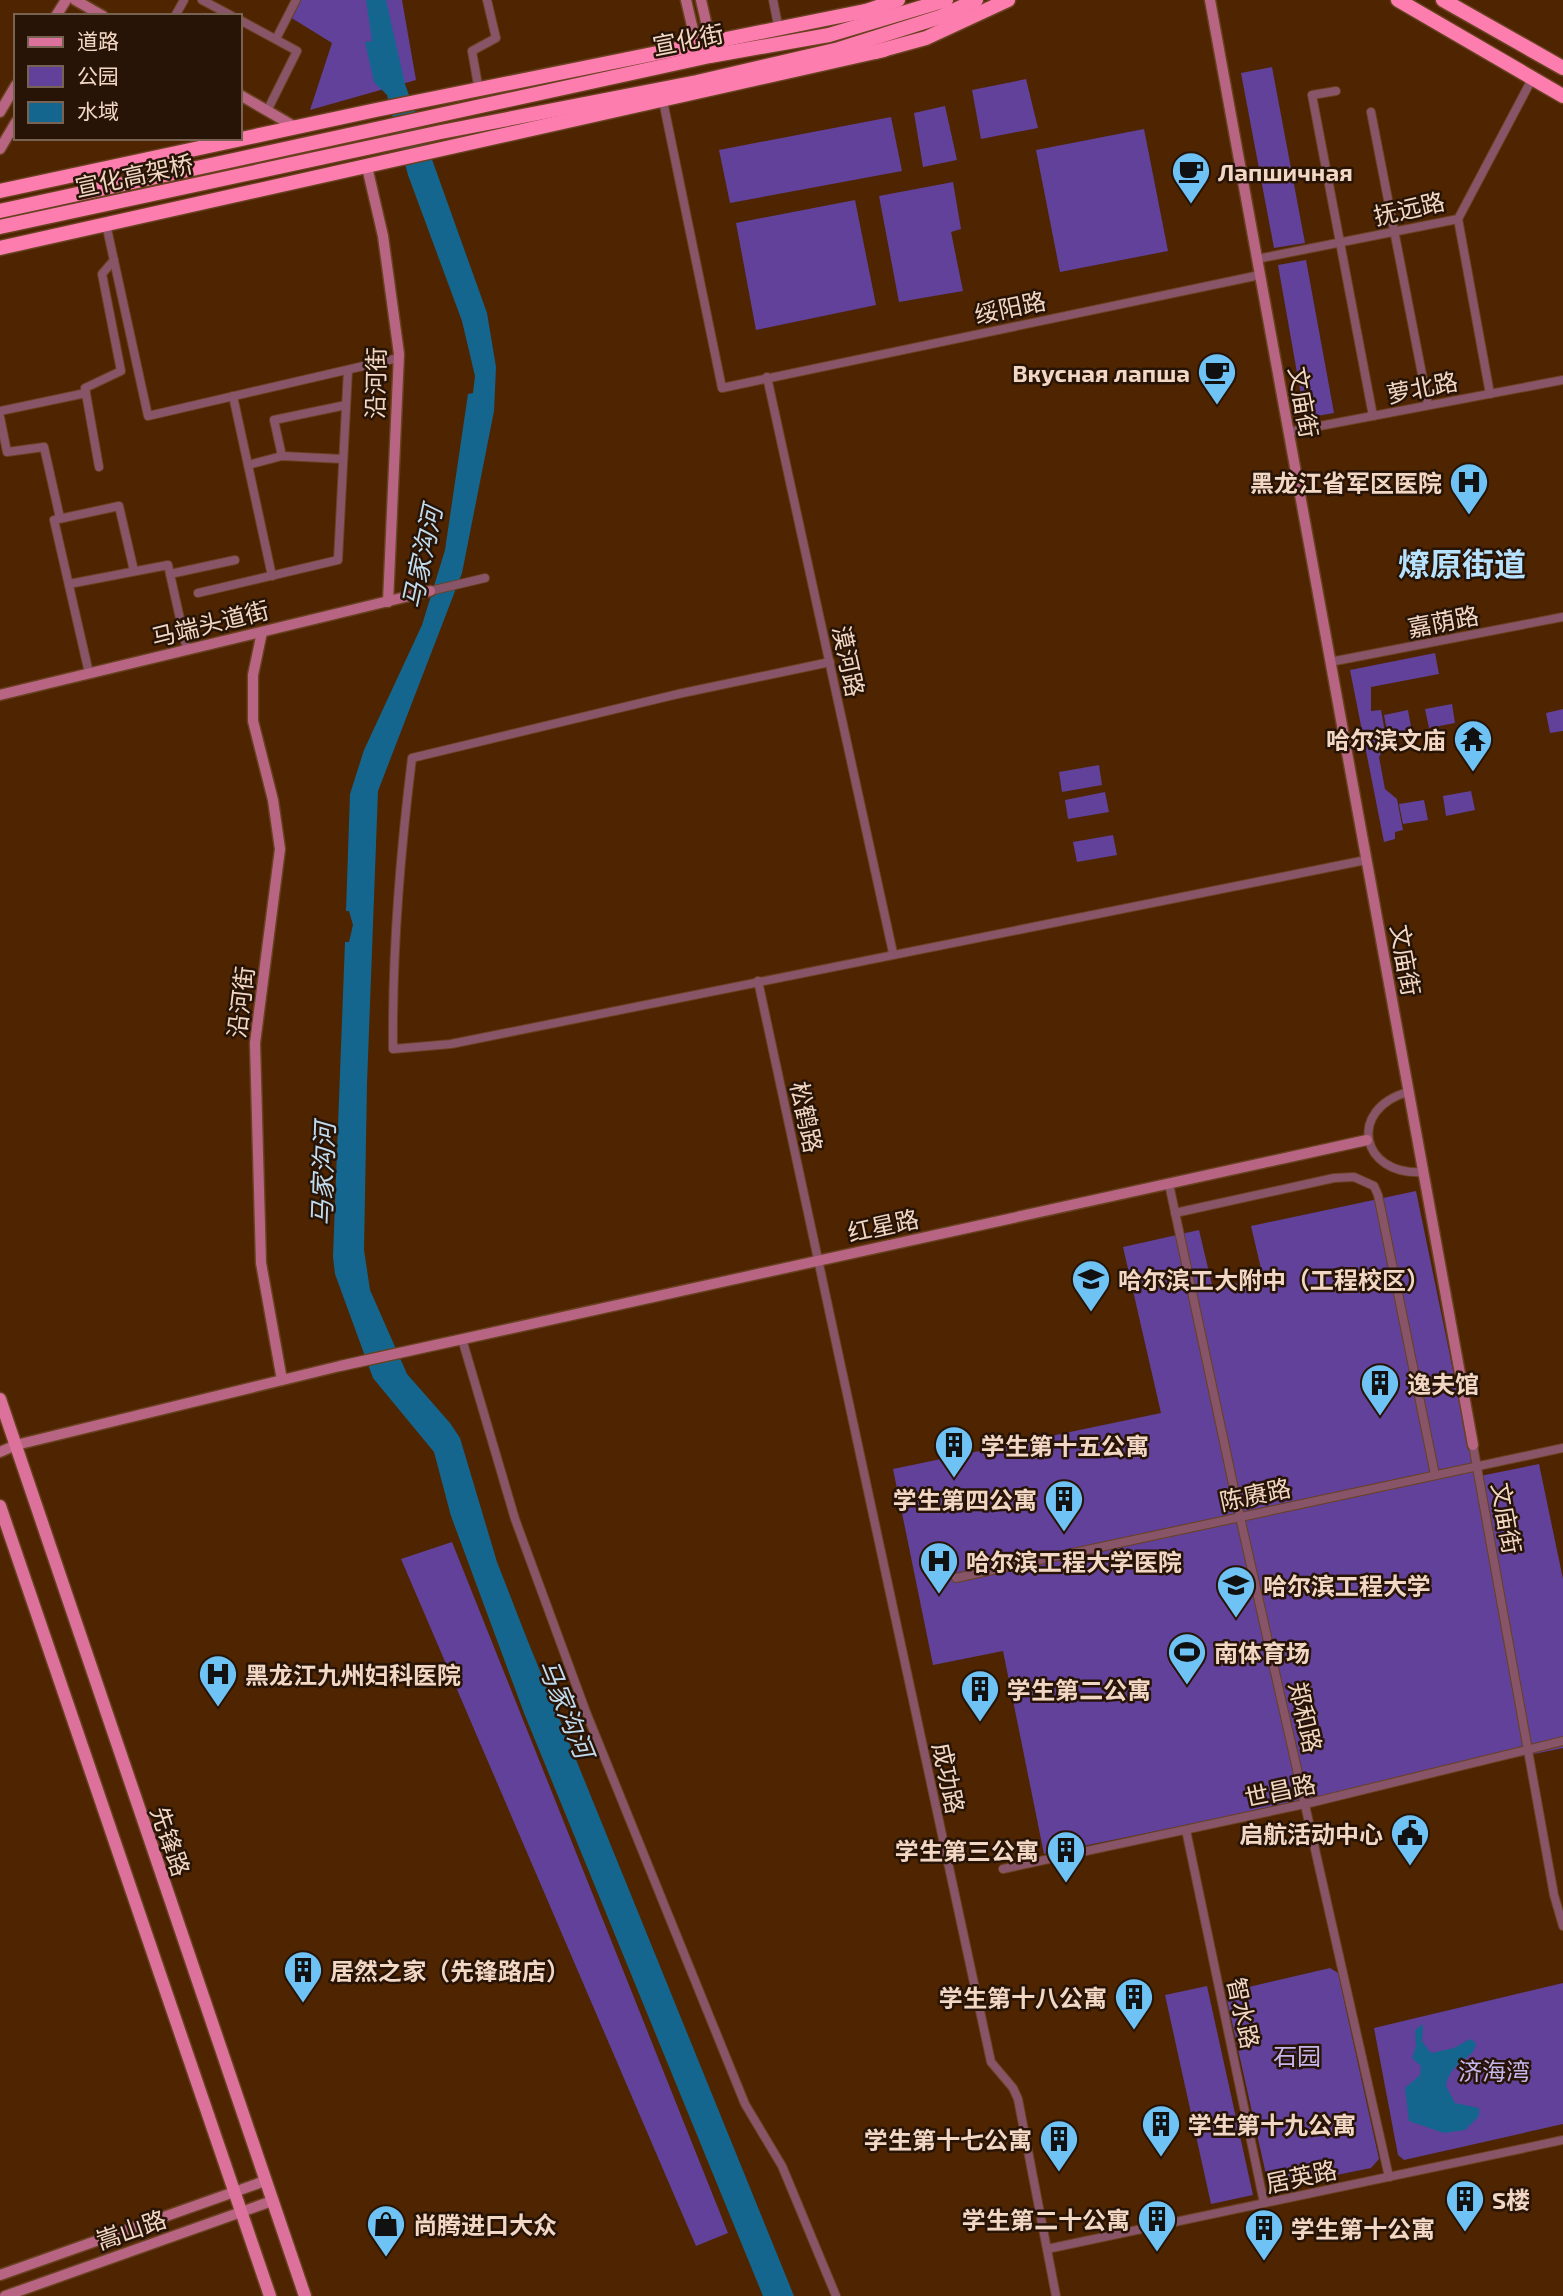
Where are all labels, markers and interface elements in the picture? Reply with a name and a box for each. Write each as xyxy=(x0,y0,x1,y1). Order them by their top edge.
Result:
legend xyxy=(14,14,242,140)
street label: 宣化街 xyxy=(650,18,726,60)
text: 道路 xyxy=(77,28,119,53)
text: 公园 xyxy=(77,63,119,88)
text: 水域 xyxy=(77,98,119,123)
street label: 宣化高架桥 xyxy=(72,148,196,202)
cafe icon: Лапшичная xyxy=(1170,150,1212,205)
place label: Лапшичная xyxy=(1218,157,1353,186)
street label: 抚远路 xyxy=(1371,186,1447,230)
street label: 绥阳路 xyxy=(972,285,1048,329)
street label: 沿河街 xyxy=(360,347,390,419)
cafe icon: Вкусная лапша xyxy=(1196,351,1238,406)
place label: Вкусная лапша xyxy=(1012,358,1190,387)
street label: 文庙街 xyxy=(1283,364,1325,440)
street label: 萝北路 xyxy=(1384,366,1460,408)
hospital icon: 黑龙江省军区医院 xyxy=(1448,461,1490,516)
place label: 黑龙江省军区医院 xyxy=(1250,468,1442,497)
water label: 马家沟河 xyxy=(395,498,448,611)
district label: 燎原街道 xyxy=(1398,544,1526,582)
street label: 马端头道街 xyxy=(148,594,272,652)
street label: 嘉荫路 xyxy=(1405,600,1481,642)
street label: 漠河路 xyxy=(827,623,871,699)
temple icon: 哈尔滨文庙 xyxy=(1452,718,1494,773)
place label: 哈尔滨文庙 xyxy=(1326,725,1446,754)
street label: 文庙街 xyxy=(1385,922,1427,998)
street label: 沿河街 xyxy=(221,965,259,1039)
street label: 松鹤路 xyxy=(785,1079,829,1155)
water label: 马家沟河 xyxy=(305,1117,339,1227)
street label: 红星路 xyxy=(845,1203,921,1247)
school or university icon: 哈尔滨工大附中（工程校区） xyxy=(1070,1258,1112,1313)
place label: 哈尔滨工大附中（工程校区） xyxy=(1118,1265,1430,1294)
building icon: 逸夫馆 xyxy=(1359,1362,1401,1417)
place label: 逸夫馆 xyxy=(1407,1369,1479,1398)
building icon: 学生第十五公寓 xyxy=(933,1424,975,1479)
place label: 学生第十五公寓 xyxy=(981,1431,1149,1460)
street label: 陈赓路 xyxy=(1217,1472,1293,1516)
building icon: 学生第四公寓 xyxy=(1043,1478,1085,1533)
street label: 文庙街 xyxy=(1486,1480,1528,1556)
place label: 学生第四公寓 xyxy=(893,1485,1037,1514)
hospital icon: 哈尔滨工程大学医院 xyxy=(918,1540,960,1595)
place label: 哈尔滨工程大学医院 xyxy=(966,1547,1182,1576)
school or university icon: 哈尔滨工程大学 xyxy=(1215,1564,1257,1619)
place label: 哈尔滨工程大学 xyxy=(1263,1571,1431,1600)
sports icon: 南体育场 xyxy=(1166,1631,1208,1686)
place label: 南体育场 xyxy=(1214,1638,1310,1667)
hospital icon: 黑龙江九州妇科医院 xyxy=(197,1653,239,1708)
water label: 马家沟河 xyxy=(533,1654,603,1767)
place label: 黑龙江九州妇科医院 xyxy=(245,1660,461,1689)
building icon: 学生第二公寓 xyxy=(959,1668,1001,1723)
place label: 学生第二公寓 xyxy=(1007,1675,1151,1704)
street label: 郑和路 xyxy=(1284,1679,1328,1755)
street label: 成功路 xyxy=(927,1740,971,1816)
street label: 世昌路 xyxy=(1242,1768,1318,1812)
street label: 先锋路 xyxy=(146,1802,196,1880)
public building icon: 启航活动中心 xyxy=(1389,1812,1431,1867)
place label: 启航活动中心 xyxy=(1239,1819,1383,1848)
building icon: 学生第三公寓 xyxy=(1045,1829,1087,1884)
place label: 学生第三公寓 xyxy=(895,1836,1039,1865)
building icon: 居然之家（先锋路店） xyxy=(282,1949,324,2004)
place label: 居然之家（先锋路店） xyxy=(330,1956,570,1985)
street label: 智水路 xyxy=(1222,1975,1266,2051)
building icon: 学生第十八公寓 xyxy=(1113,1976,1155,2031)
place label: 学生第十八公寓 xyxy=(939,1983,1107,2012)
park label: 石园 xyxy=(1273,2041,1321,2070)
park label: 济海湾 xyxy=(1458,2056,1530,2085)
building icon: 学生第十九公寓 xyxy=(1140,2103,1182,2158)
place label: 学生第十九公寓 xyxy=(1188,2110,1356,2139)
building icon: 学生第十七公寓 xyxy=(1038,2118,1080,2173)
place label: 学生第十七公寓 xyxy=(864,2125,1032,2154)
street label: 居英路 xyxy=(1263,2154,1339,2198)
building icon: S楼 xyxy=(1444,2178,1486,2233)
place label: S楼 xyxy=(1492,2185,1530,2214)
building icon: 学生第二十公寓 xyxy=(1136,2198,1178,2253)
shop icon: 尚腾进口大众 xyxy=(365,2203,407,2258)
street label: 嵩山路 xyxy=(92,2204,170,2254)
place label: 学生第二十公寓 xyxy=(962,2205,1130,2234)
building icon: 学生第十公寓 xyxy=(1243,2207,1285,2262)
place label: 尚腾进口大众 xyxy=(413,2210,557,2239)
place label: 学生第十公寓 xyxy=(1291,2214,1435,2243)

